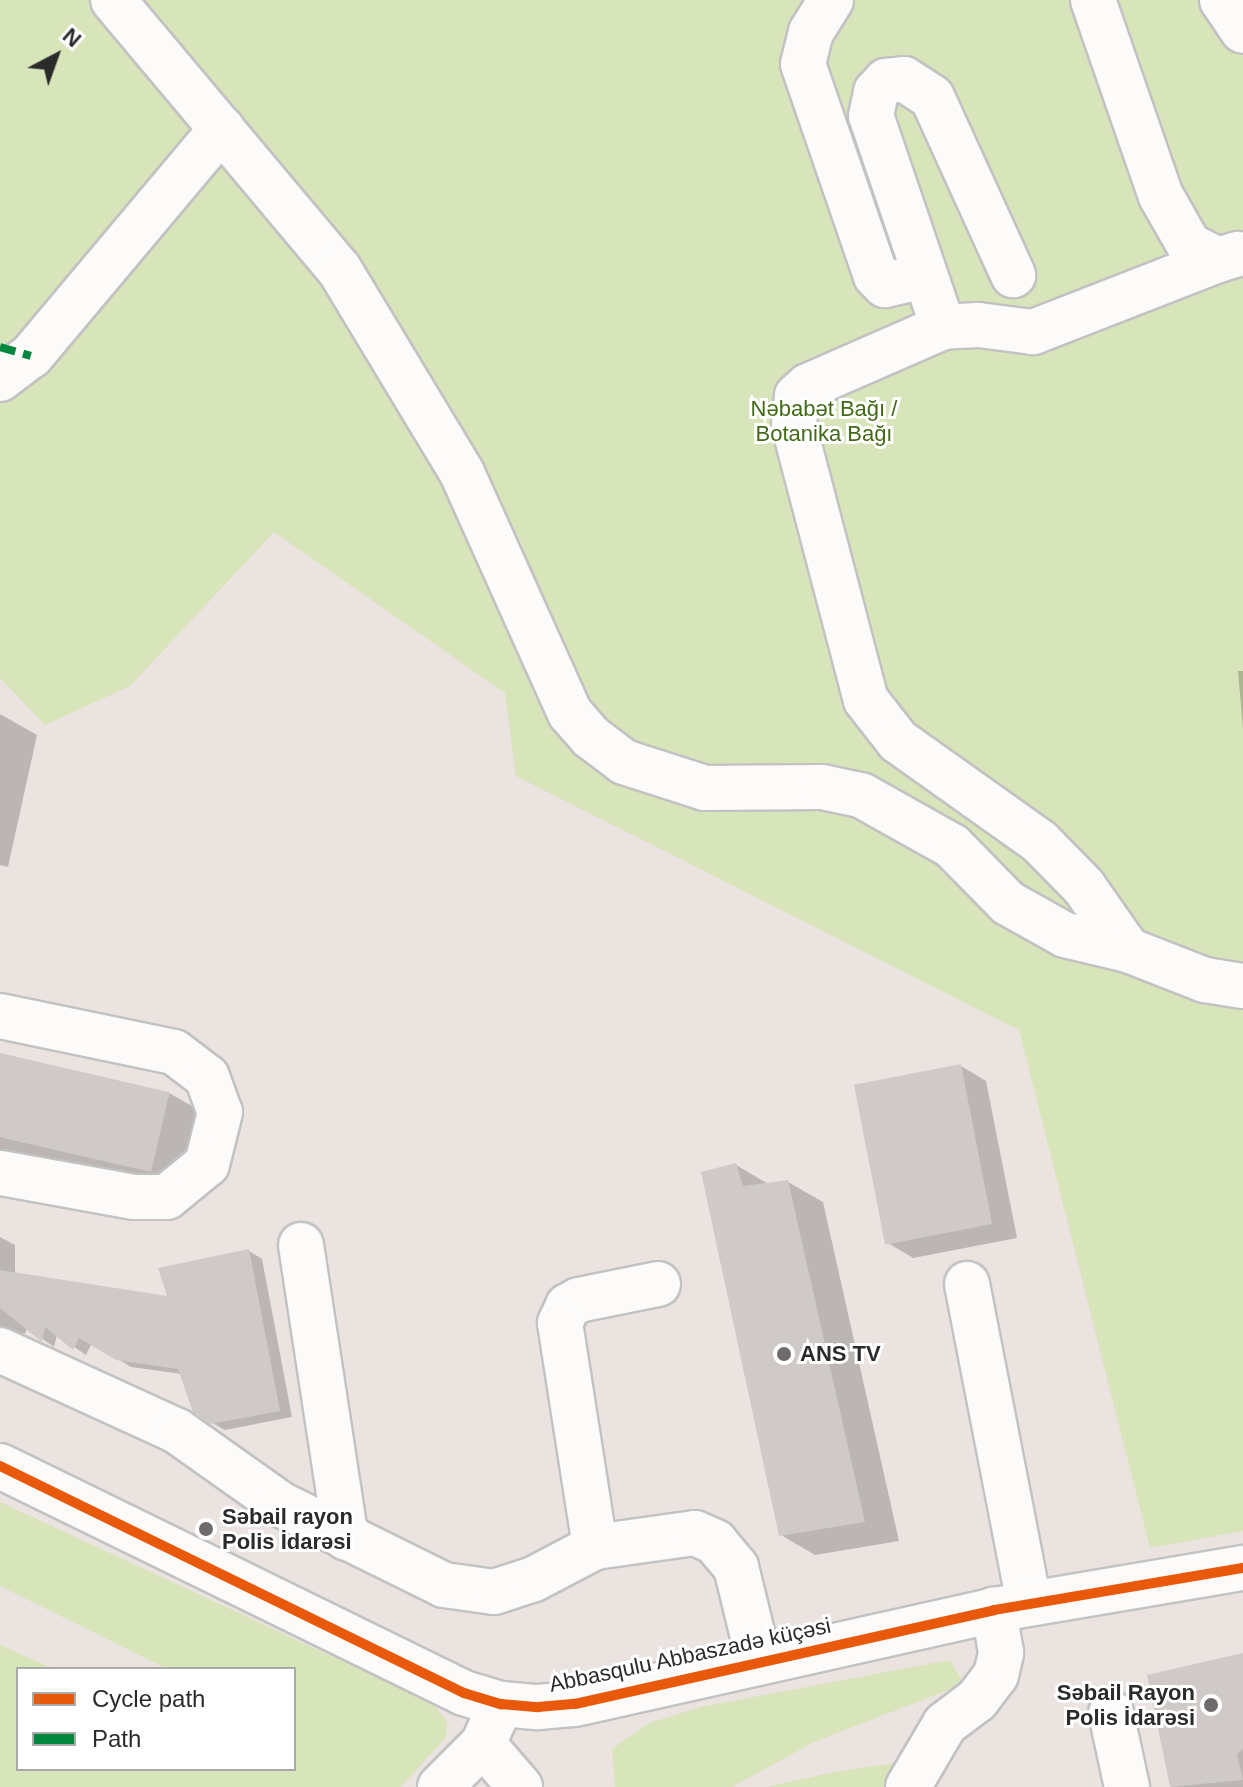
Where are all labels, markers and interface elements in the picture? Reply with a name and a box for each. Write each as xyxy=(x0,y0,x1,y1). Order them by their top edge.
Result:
north arrow xyxy=(16,16,96,96)
text: N xyxy=(58,23,86,52)
park label: Nəbabət Bağı / Botanika Bağı xyxy=(751,395,897,446)
place label: ANS TV xyxy=(800,1341,881,1367)
marker: ANS TV xyxy=(775,1345,793,1363)
place label: Səbail rayon Polis İdarəsi xyxy=(222,1503,353,1554)
marker: Səbail rayon Polis İdarəsi xyxy=(197,1520,215,1538)
street label: Abbasqulu Abbaszadə küçəsi xyxy=(546,1612,834,1698)
legend xyxy=(16,1667,296,1771)
place label: Səbail Rayon Polis İdarəsi xyxy=(1057,1679,1195,1730)
text: Cycle path xyxy=(92,1685,205,1712)
marker: Səbail Rayon Polis İdarəsi xyxy=(1202,1696,1220,1714)
text: Path xyxy=(92,1725,141,1752)

